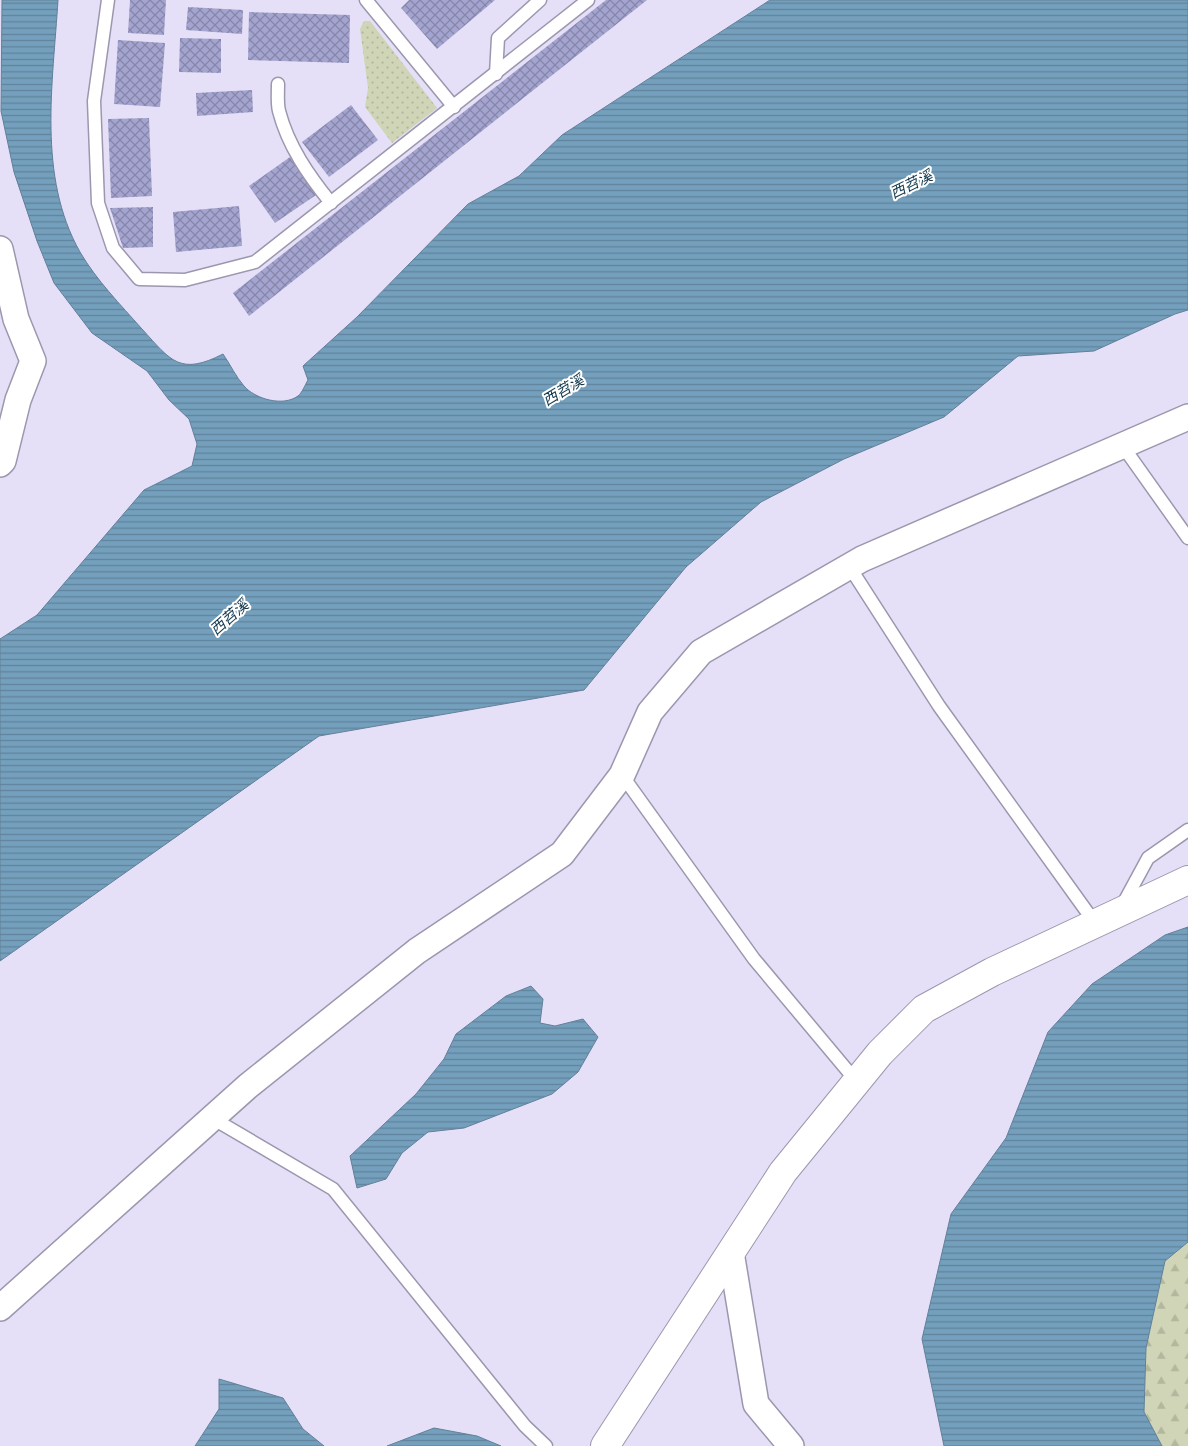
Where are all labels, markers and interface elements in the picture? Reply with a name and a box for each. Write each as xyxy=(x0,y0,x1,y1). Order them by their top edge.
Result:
water label: 西苕溪 xyxy=(887,166,937,202)
water label: 西苕溪 xyxy=(539,370,588,409)
water label: 西苕溪 xyxy=(206,595,253,638)

